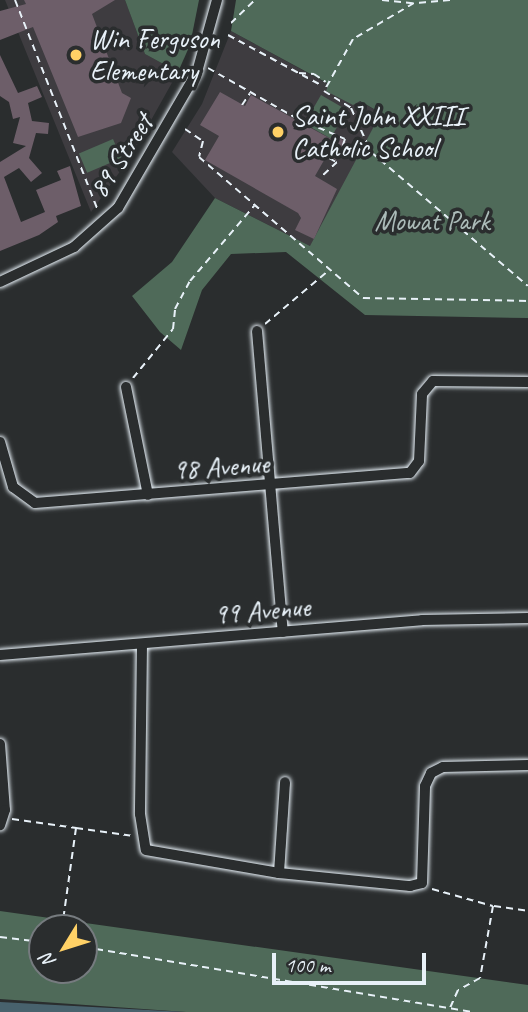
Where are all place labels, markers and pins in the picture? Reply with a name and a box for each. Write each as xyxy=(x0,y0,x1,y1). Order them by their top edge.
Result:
place label: Win Ferguson Elementary xyxy=(90,22,219,88)
marker: Win Ferguson Elementary xyxy=(68,47,84,63)
place label: Saint John XXIII Catholic School xyxy=(292,99,465,165)
marker: Saint John XXIII Catholic School xyxy=(270,124,286,140)

